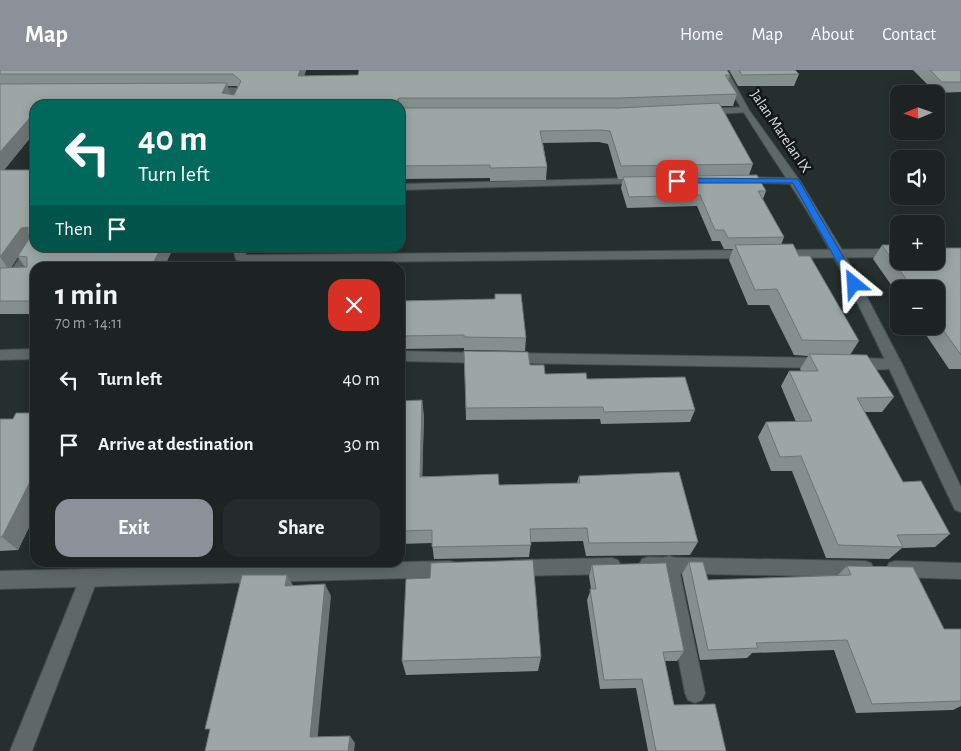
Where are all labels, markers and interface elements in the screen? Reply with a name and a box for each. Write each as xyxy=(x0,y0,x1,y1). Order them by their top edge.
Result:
text: Map xyxy=(25,23,68,47)
text: Home xyxy=(680,26,723,44)
text: Map xyxy=(751,26,783,44)
text: About xyxy=(811,26,854,44)
text: Contact xyxy=(882,26,936,44)
north arrow xyxy=(890,85,945,140)
map controls xyxy=(890,85,945,335)
street label: Jalan Marelan IX xyxy=(748,87,814,175)
icon: left xyxy=(55,120,120,185)
text: 40 m xyxy=(138,122,207,157)
button: sound xyxy=(890,150,945,205)
pin xyxy=(656,160,698,202)
text: Turn left xyxy=(138,163,210,185)
icon: arrive xyxy=(663,167,691,195)
icon: arrive xyxy=(103,215,131,243)
button: + xyxy=(890,215,945,270)
text: Then xyxy=(55,220,93,239)
position arrow xyxy=(827,257,879,309)
button: close xyxy=(328,279,380,331)
text: 1 min xyxy=(55,280,118,310)
button: − xyxy=(890,280,945,335)
text: 70 m · 14:11 xyxy=(55,315,122,331)
icon: left xyxy=(55,366,83,394)
text: Turn left xyxy=(98,370,162,389)
text: 40 m xyxy=(342,370,380,389)
icon: arrive xyxy=(55,431,83,459)
text: Arrive at destination xyxy=(98,435,254,454)
text: 30 m xyxy=(344,435,380,454)
button: Exit xyxy=(55,499,213,557)
button: Share xyxy=(223,499,380,557)

